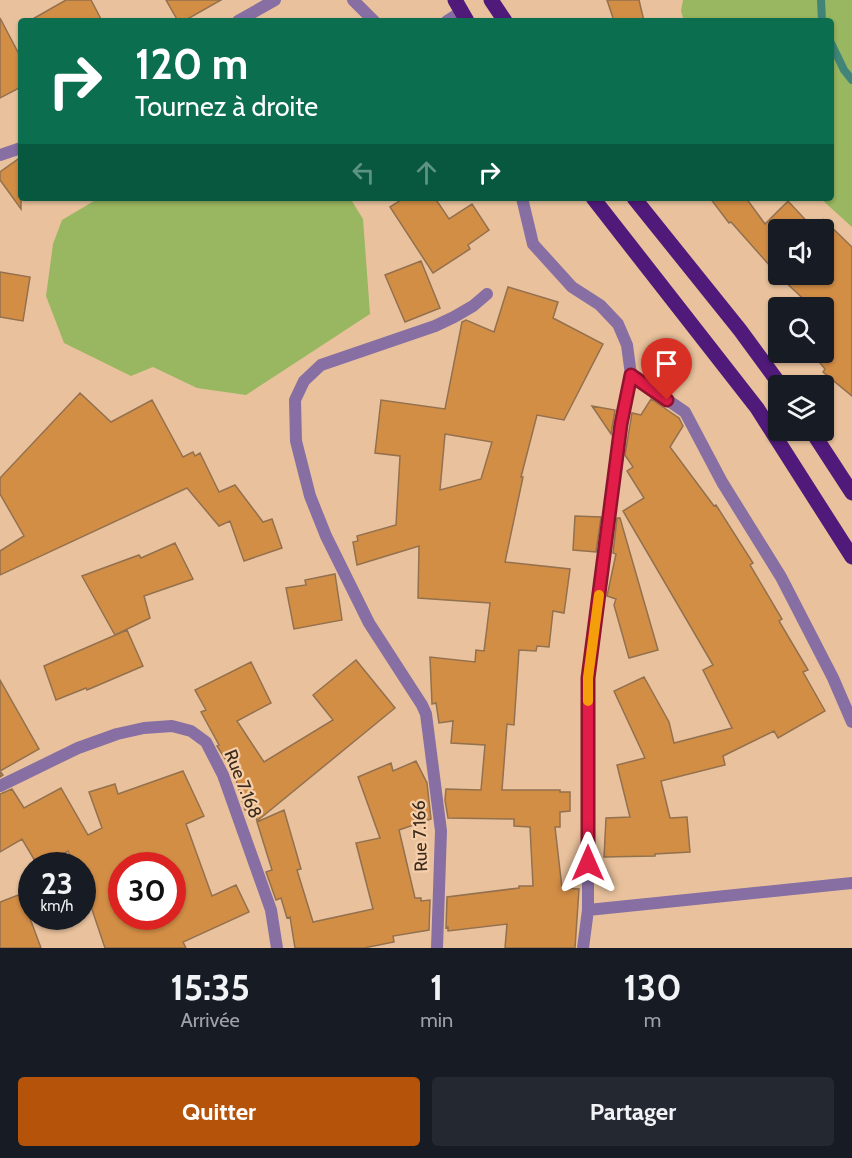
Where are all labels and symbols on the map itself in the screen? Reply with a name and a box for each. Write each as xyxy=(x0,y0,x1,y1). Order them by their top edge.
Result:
pin xyxy=(641,338,692,400)
street label: Rue 7.168 xyxy=(219,746,267,822)
street label: Rue 7.166 xyxy=(408,800,432,872)
position arrow xyxy=(556,831,620,895)
speed limit sign: 30 xyxy=(108,852,186,930)

